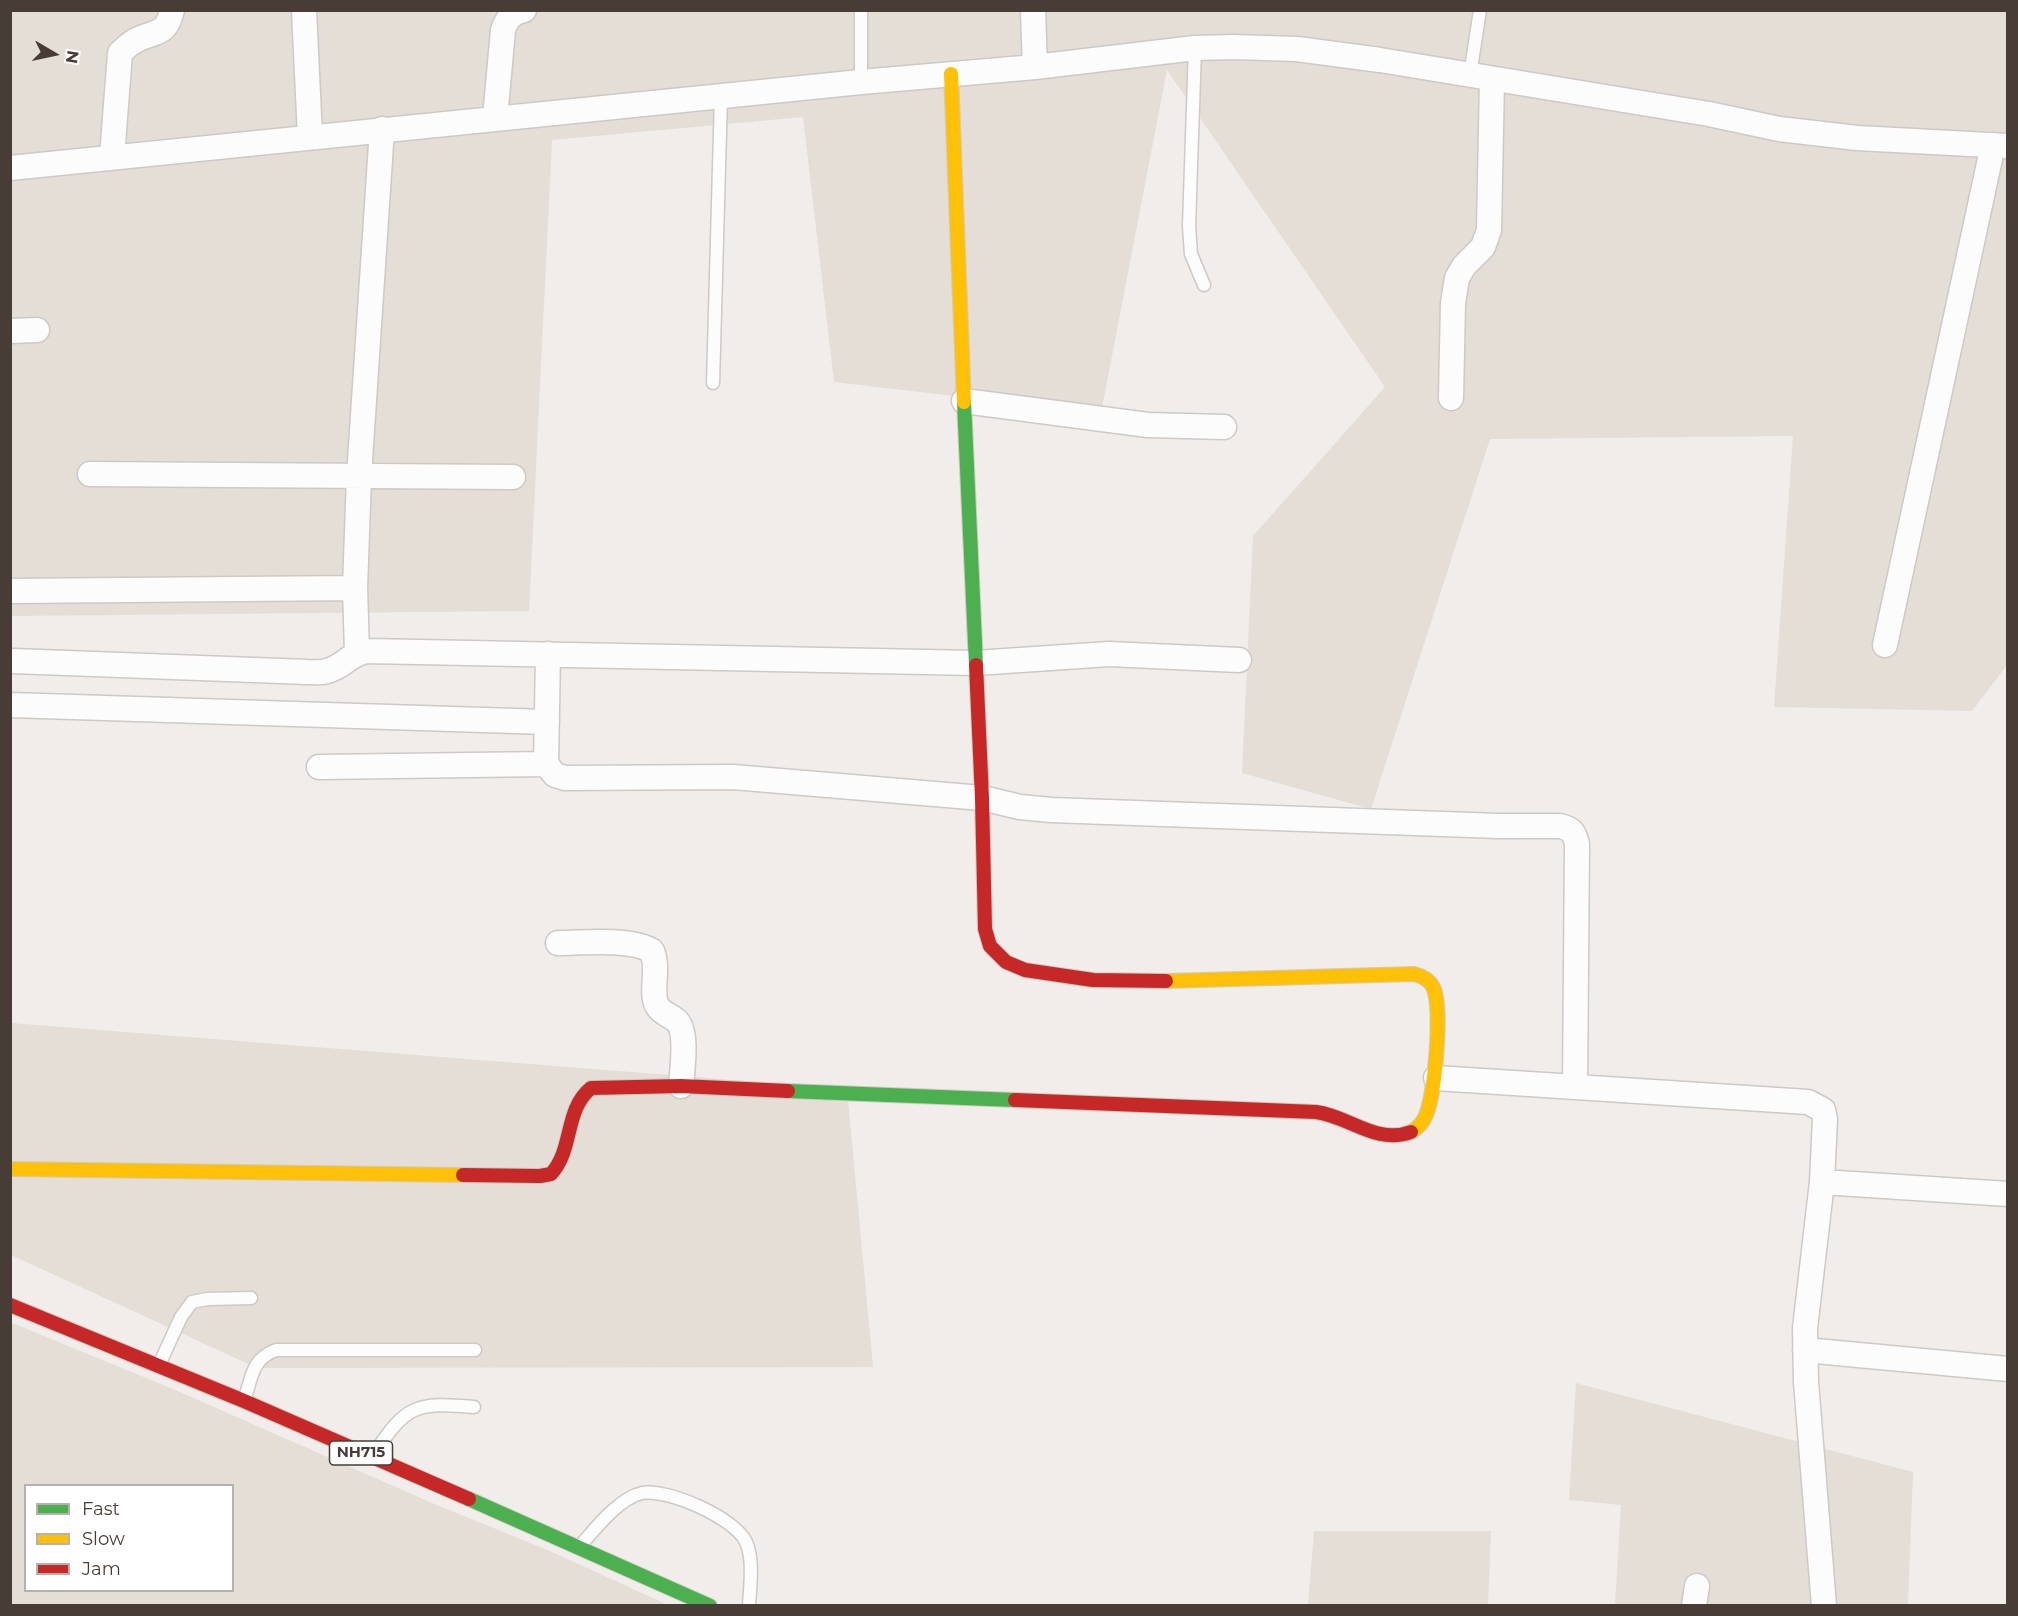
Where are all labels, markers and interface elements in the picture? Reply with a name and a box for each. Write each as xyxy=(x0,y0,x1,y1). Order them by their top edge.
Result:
north arrow xyxy=(24,24,84,84)
text: N xyxy=(62,49,83,65)
road number: NH715 xyxy=(330,1441,392,1465)
legend xyxy=(24,1484,234,1592)
text: Fast xyxy=(82,1498,120,1520)
text: Slow xyxy=(82,1528,125,1550)
text: Jam xyxy=(82,1558,121,1580)

